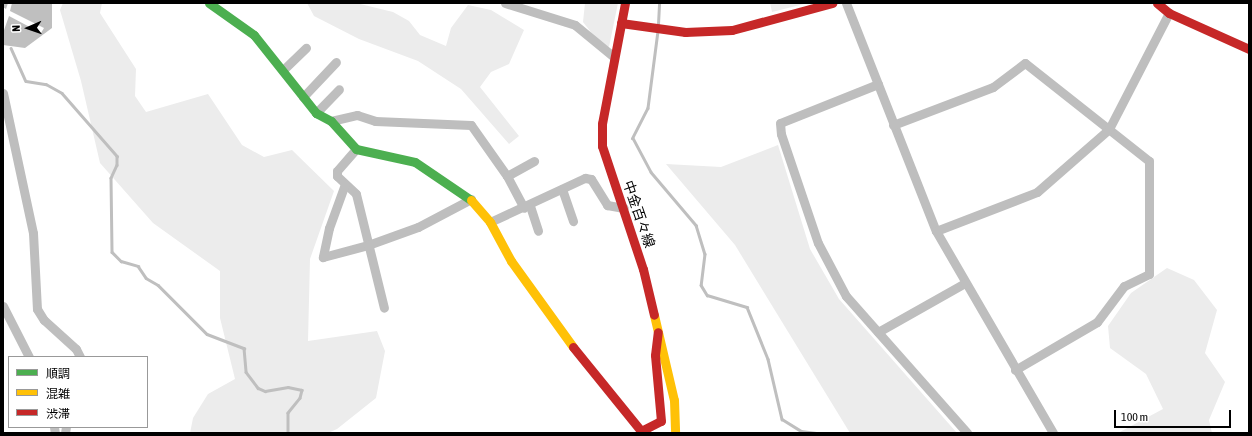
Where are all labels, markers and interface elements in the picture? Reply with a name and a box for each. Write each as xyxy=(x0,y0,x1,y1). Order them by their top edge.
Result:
north arrow xyxy=(8,8,48,48)
text: N xyxy=(10,25,22,32)
street label: 中金百々線 xyxy=(620,178,658,250)
legend xyxy=(8,356,148,428)
text: 順調 xyxy=(46,367,70,381)
text: 混雑 xyxy=(46,387,70,401)
scale bar xyxy=(1116,402,1233,428)
text: 渋滞 xyxy=(46,407,70,421)
text: 100 m xyxy=(1121,410,1148,424)

